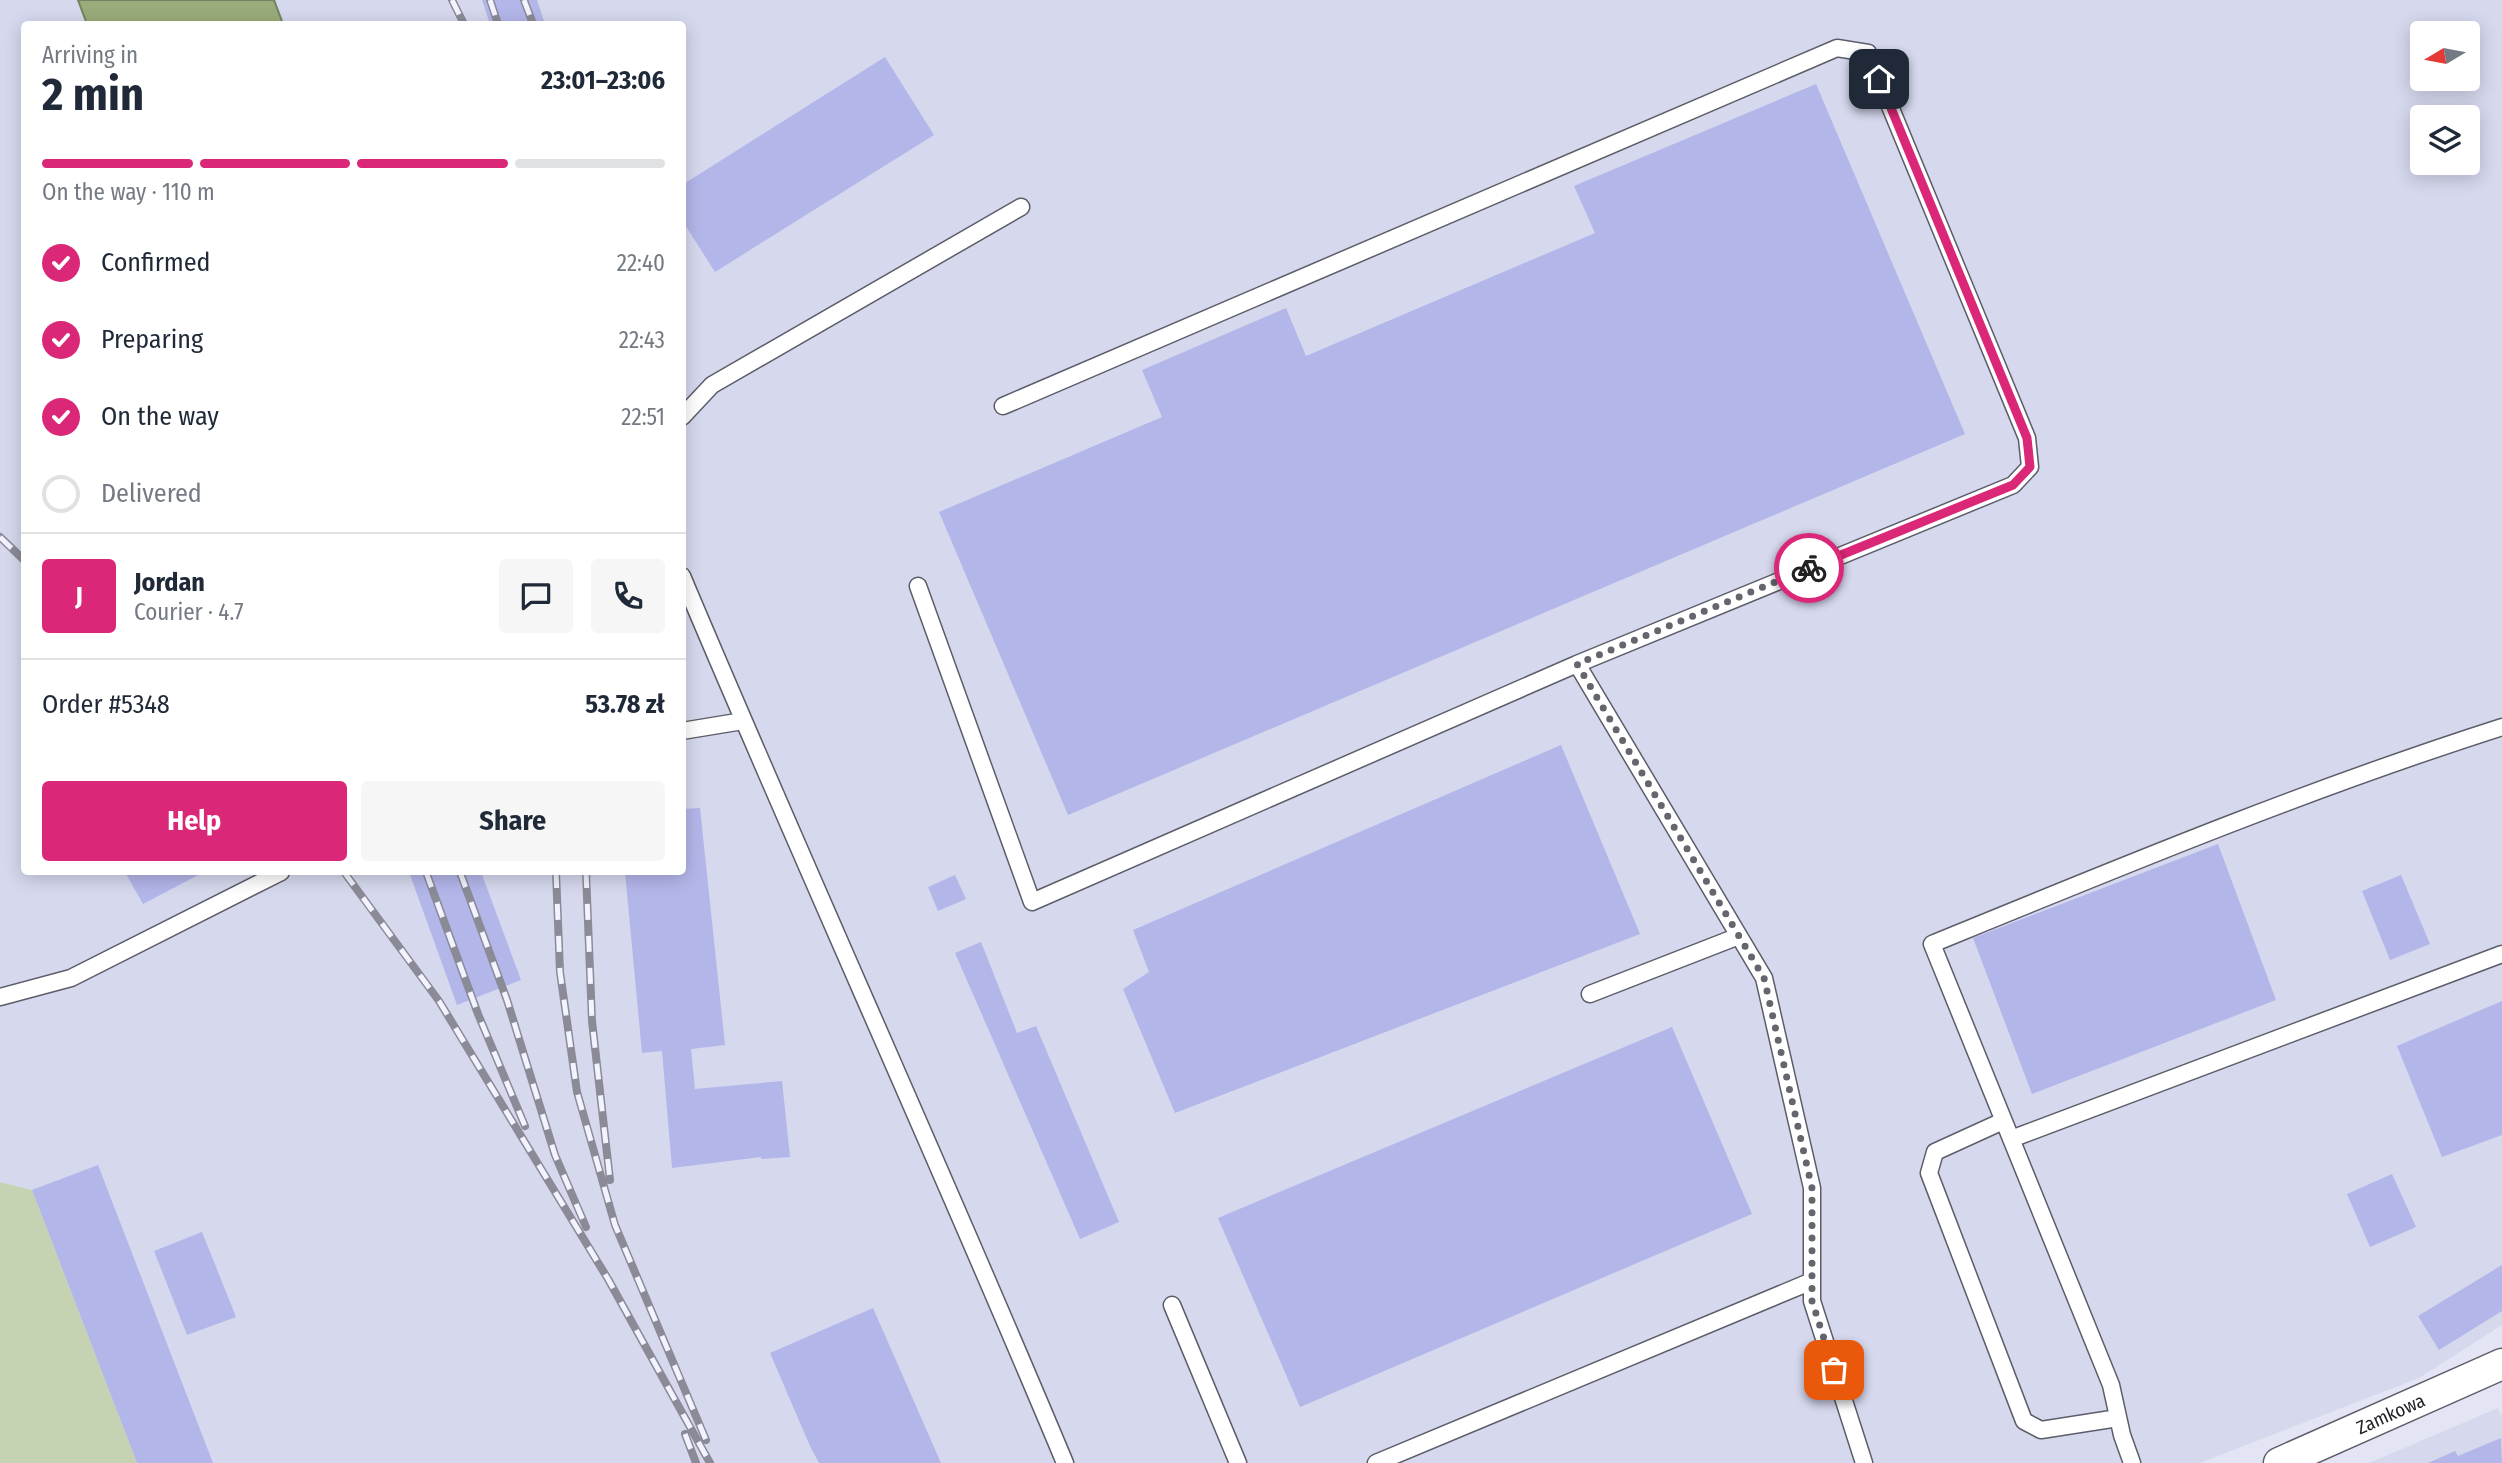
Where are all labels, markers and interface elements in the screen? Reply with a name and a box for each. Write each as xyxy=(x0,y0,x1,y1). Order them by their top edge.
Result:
north arrow xyxy=(2410,21,2480,91)
map controls xyxy=(2410,21,2480,175)
text: Arriving in xyxy=(42,41,138,69)
pin xyxy=(1849,49,1909,109)
icon: home xyxy=(1860,60,1898,98)
text: 23:01–23:06 xyxy=(541,65,665,96)
text: 2 min xyxy=(42,67,144,122)
button: layers xyxy=(2410,105,2480,175)
text: On the way · 110 m xyxy=(42,178,215,206)
icon: check xyxy=(42,244,80,282)
text: Confirmed xyxy=(101,247,211,278)
text: 22:40 xyxy=(617,249,665,277)
icon: check xyxy=(42,321,80,359)
text: Preparing xyxy=(101,324,203,355)
text: 22:43 xyxy=(619,326,665,354)
icon: check xyxy=(42,398,80,436)
text: On the way xyxy=(101,401,219,432)
text: 22:51 xyxy=(621,403,665,431)
text: Delivered xyxy=(101,478,202,509)
courier xyxy=(1774,533,1844,603)
icon: bike xyxy=(1790,549,1828,587)
button: chat xyxy=(499,559,573,633)
button: phone xyxy=(591,559,665,633)
text: Jordan xyxy=(134,567,205,598)
text: J xyxy=(75,581,83,612)
text: Courier · 4.7 xyxy=(134,598,244,626)
text: Order #5348 xyxy=(42,689,170,720)
text: 53.78 zł xyxy=(585,689,665,720)
button: Help xyxy=(42,781,347,861)
button: Share xyxy=(361,781,665,861)
pin xyxy=(1804,1340,1864,1400)
icon: bag xyxy=(1815,1351,1853,1389)
street label: Zamkowa xyxy=(2353,1388,2428,1439)

